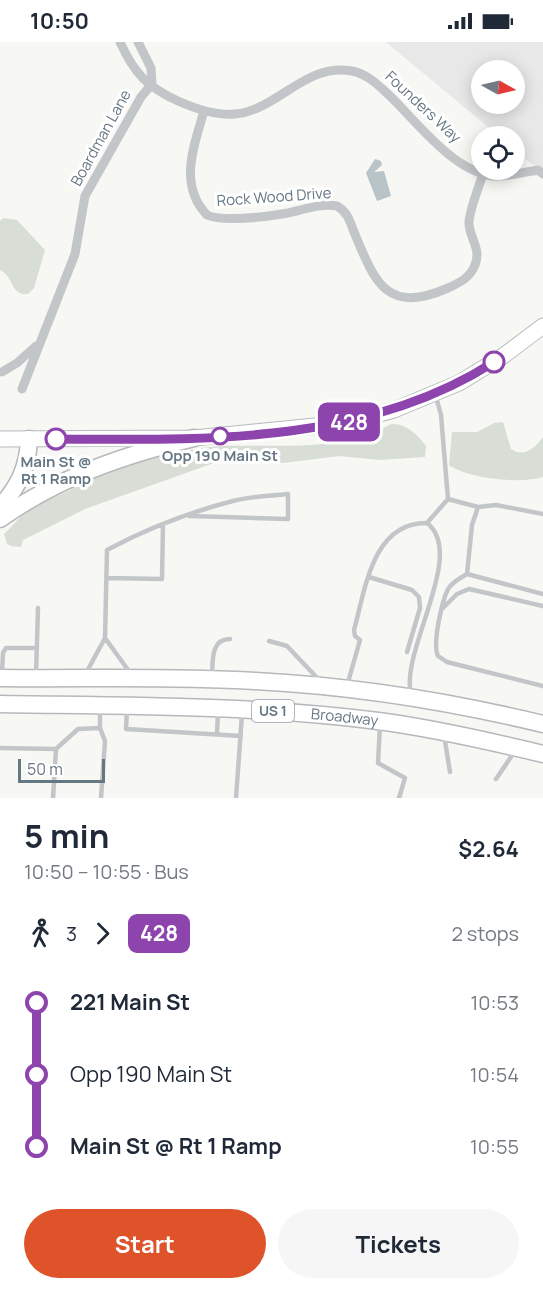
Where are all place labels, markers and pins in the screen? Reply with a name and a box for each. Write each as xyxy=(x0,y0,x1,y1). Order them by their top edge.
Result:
unlabelled marker xyxy=(483,351,505,373)
marker: Opp 190 Main St xyxy=(211,427,229,445)
marker: Main St @ Rt 1 Ramp xyxy=(45,428,67,450)
place label: Opp 190 Main St xyxy=(162,445,278,466)
place label: Main St @ Rt 1 Ramp xyxy=(20,451,92,489)

